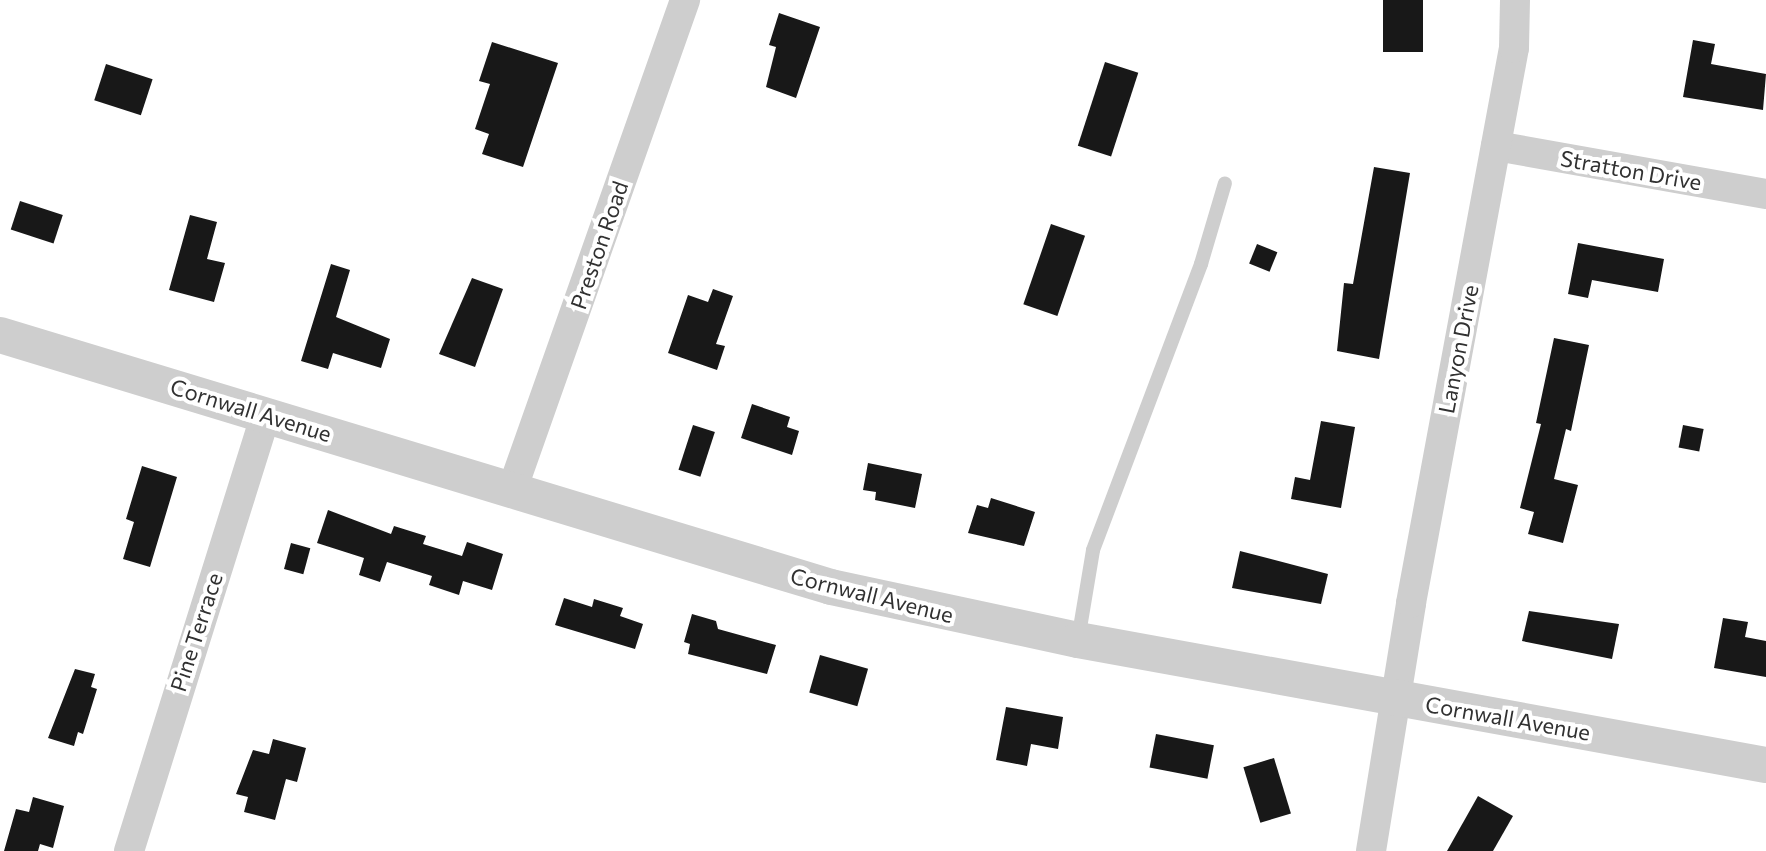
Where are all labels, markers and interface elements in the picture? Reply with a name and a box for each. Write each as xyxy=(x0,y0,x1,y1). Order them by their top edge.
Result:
street label: Stratton Drive xyxy=(1558,145,1704,195)
street label: Preston Road xyxy=(565,177,633,313)
street label: Lanyon Drive xyxy=(1433,282,1483,416)
street label: Cornwall Avenue xyxy=(167,373,335,447)
street label: Cornwall Avenue xyxy=(788,562,956,628)
street label: Pine Terrace xyxy=(164,569,228,695)
street label: Cornwall Avenue xyxy=(1423,691,1593,745)

